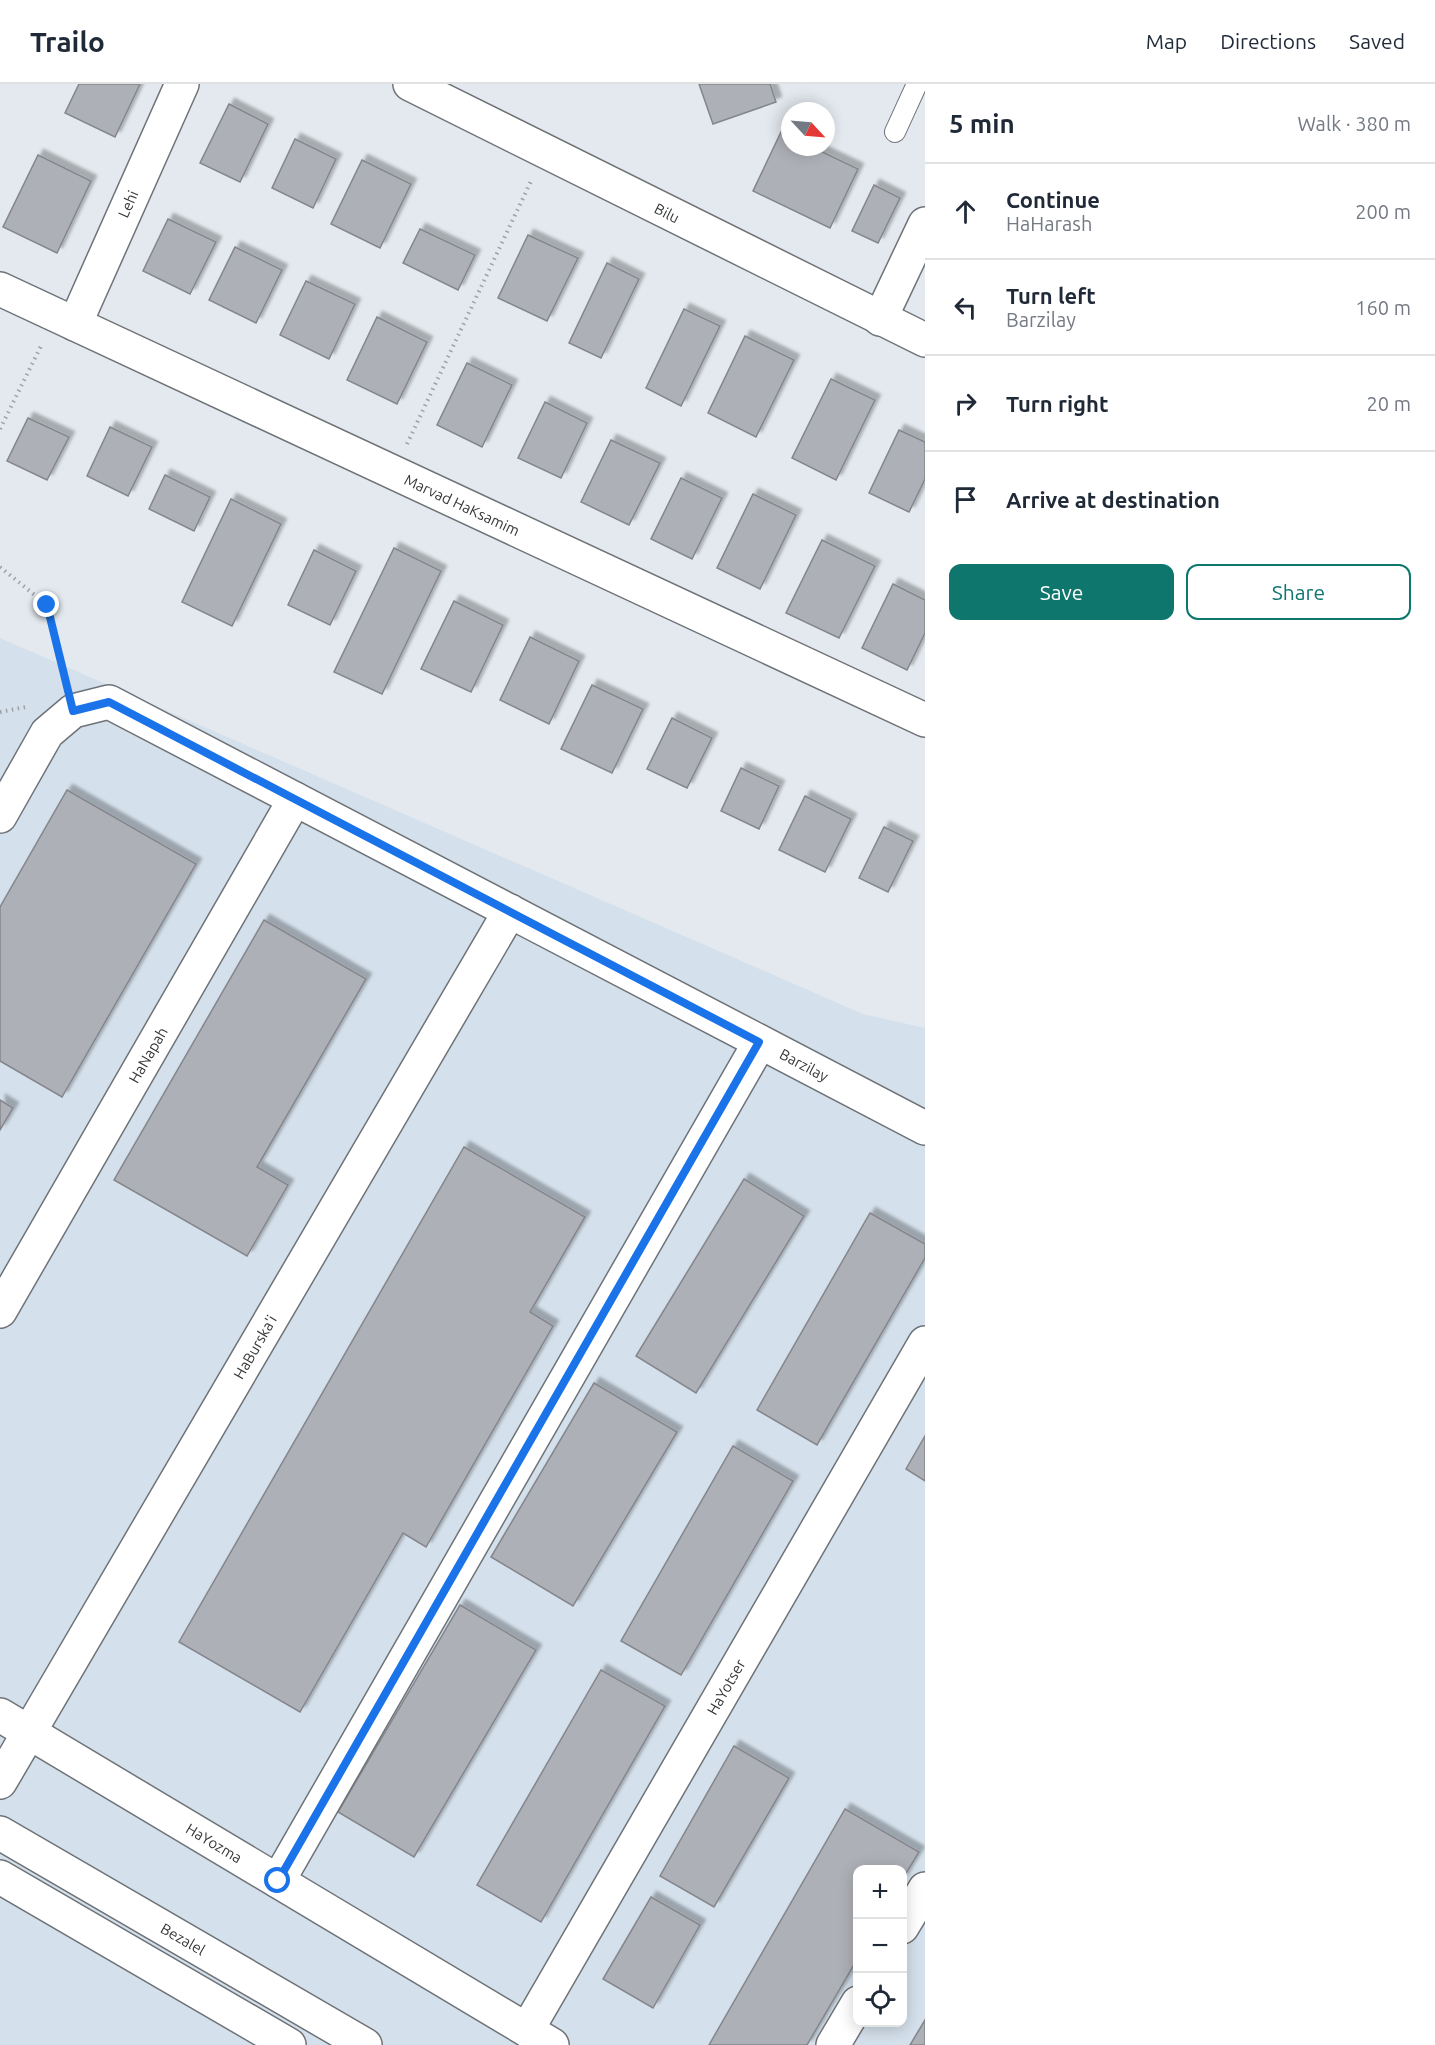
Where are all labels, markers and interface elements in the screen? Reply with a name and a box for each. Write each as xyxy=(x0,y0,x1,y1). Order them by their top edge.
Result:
text: Trailo xyxy=(30,26,105,57)
text: Map xyxy=(1146,29,1187,53)
text: Directions xyxy=(1220,29,1316,53)
text: Saved xyxy=(1349,29,1405,53)
north arrow xyxy=(781,102,835,156)
text: 5 min xyxy=(949,109,1015,138)
text: Walk · 380 m xyxy=(1298,112,1411,135)
text: Continue xyxy=(1006,187,1100,212)
street label: Lehi xyxy=(115,188,141,220)
icon: ahead xyxy=(949,195,982,228)
street label: Bilu xyxy=(652,200,682,226)
text: 200 m xyxy=(1355,200,1411,223)
text: HaHarash xyxy=(1006,212,1092,235)
text: Turn left xyxy=(1006,283,1096,308)
icon: left xyxy=(949,291,982,324)
text: 160 m xyxy=(1355,296,1411,319)
text: Barzilay xyxy=(1006,308,1076,331)
icon: right xyxy=(949,387,982,420)
text: Turn right xyxy=(1006,391,1108,416)
text: 20 m xyxy=(1367,392,1411,415)
street label: Marvad HaKsamim xyxy=(402,471,522,539)
icon: arrive xyxy=(949,483,982,516)
text: Arrive at destination xyxy=(1006,487,1220,512)
button: Save xyxy=(949,564,1174,620)
button: Share xyxy=(1186,564,1411,620)
route end xyxy=(33,591,59,617)
street label: HaNapah xyxy=(125,1024,171,1086)
street label: Barzilay xyxy=(777,1045,831,1085)
street label: HaBurska'i xyxy=(230,1312,280,1382)
street label: HaYotser xyxy=(703,1656,749,1718)
street label: HaYozma xyxy=(183,1820,245,1866)
map controls xyxy=(853,1865,907,2027)
button: + xyxy=(853,1865,907,1919)
route start xyxy=(264,1867,290,1893)
button: − xyxy=(853,1919,907,1973)
street label: Bezalel xyxy=(158,1920,208,1959)
button: locate xyxy=(853,1973,907,2027)

